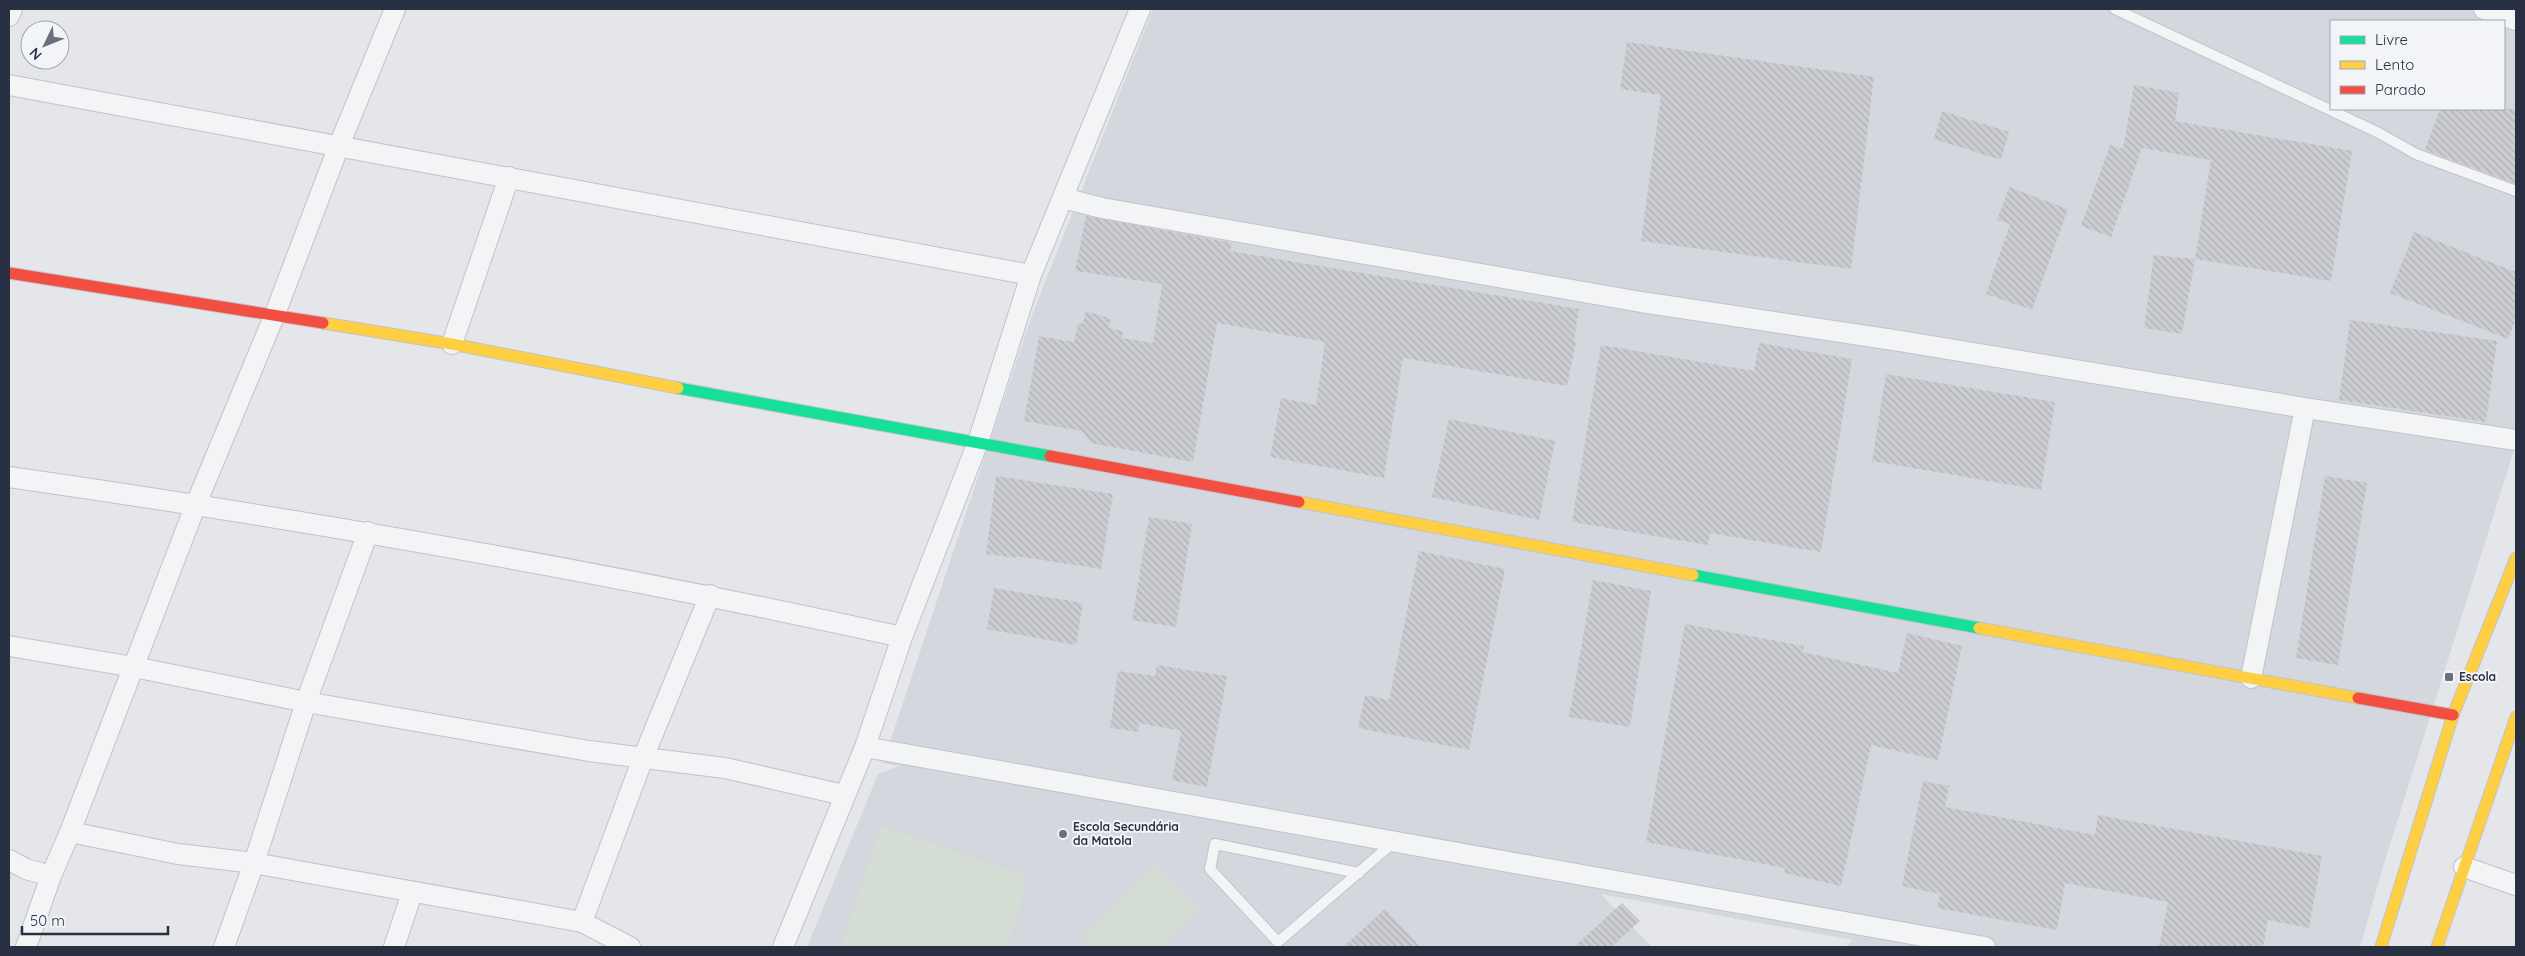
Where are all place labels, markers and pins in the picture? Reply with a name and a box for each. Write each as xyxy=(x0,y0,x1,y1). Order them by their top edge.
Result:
place label: Escola xyxy=(2459,669,2496,684)
marker: Escola xyxy=(2443,671,2455,683)
place label: Escola Secundária da Matola xyxy=(1073,819,1179,848)
marker: Escola Secundária da Matola xyxy=(1057,828,1069,840)

